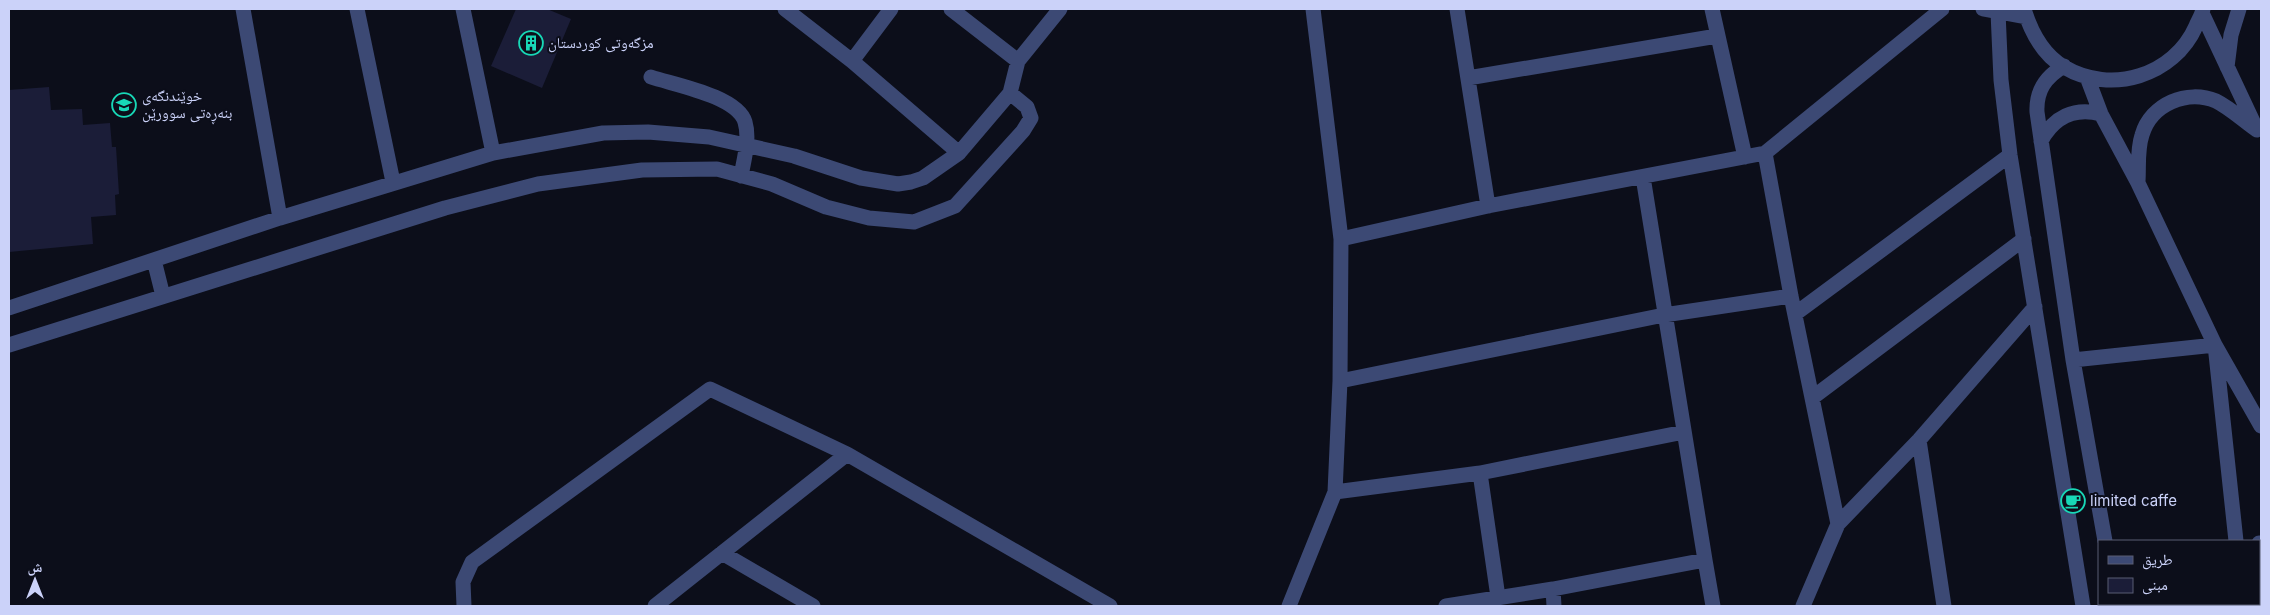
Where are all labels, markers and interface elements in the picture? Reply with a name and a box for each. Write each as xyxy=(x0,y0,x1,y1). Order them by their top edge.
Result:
building icon: مزگەوتی کوردستان xyxy=(518,30,544,56)
place label: مزگەوتی کوردستان xyxy=(548,33,654,53)
place label: خوێندنگەی بنەڕەتی سوورێن xyxy=(142,86,232,125)
school or university icon: خوێندنگەی بنەڕەتی سوورێن xyxy=(111,92,137,118)
cafe icon: limited caffe xyxy=(2060,488,2086,514)
place label: limited caffe xyxy=(2090,491,2177,510)
legend xyxy=(2098,540,2260,605)
text: طريق xyxy=(2142,550,2173,570)
north arrow xyxy=(10,555,60,605)
text: ش xyxy=(28,558,43,576)
text: مبنى xyxy=(2142,575,2168,595)

